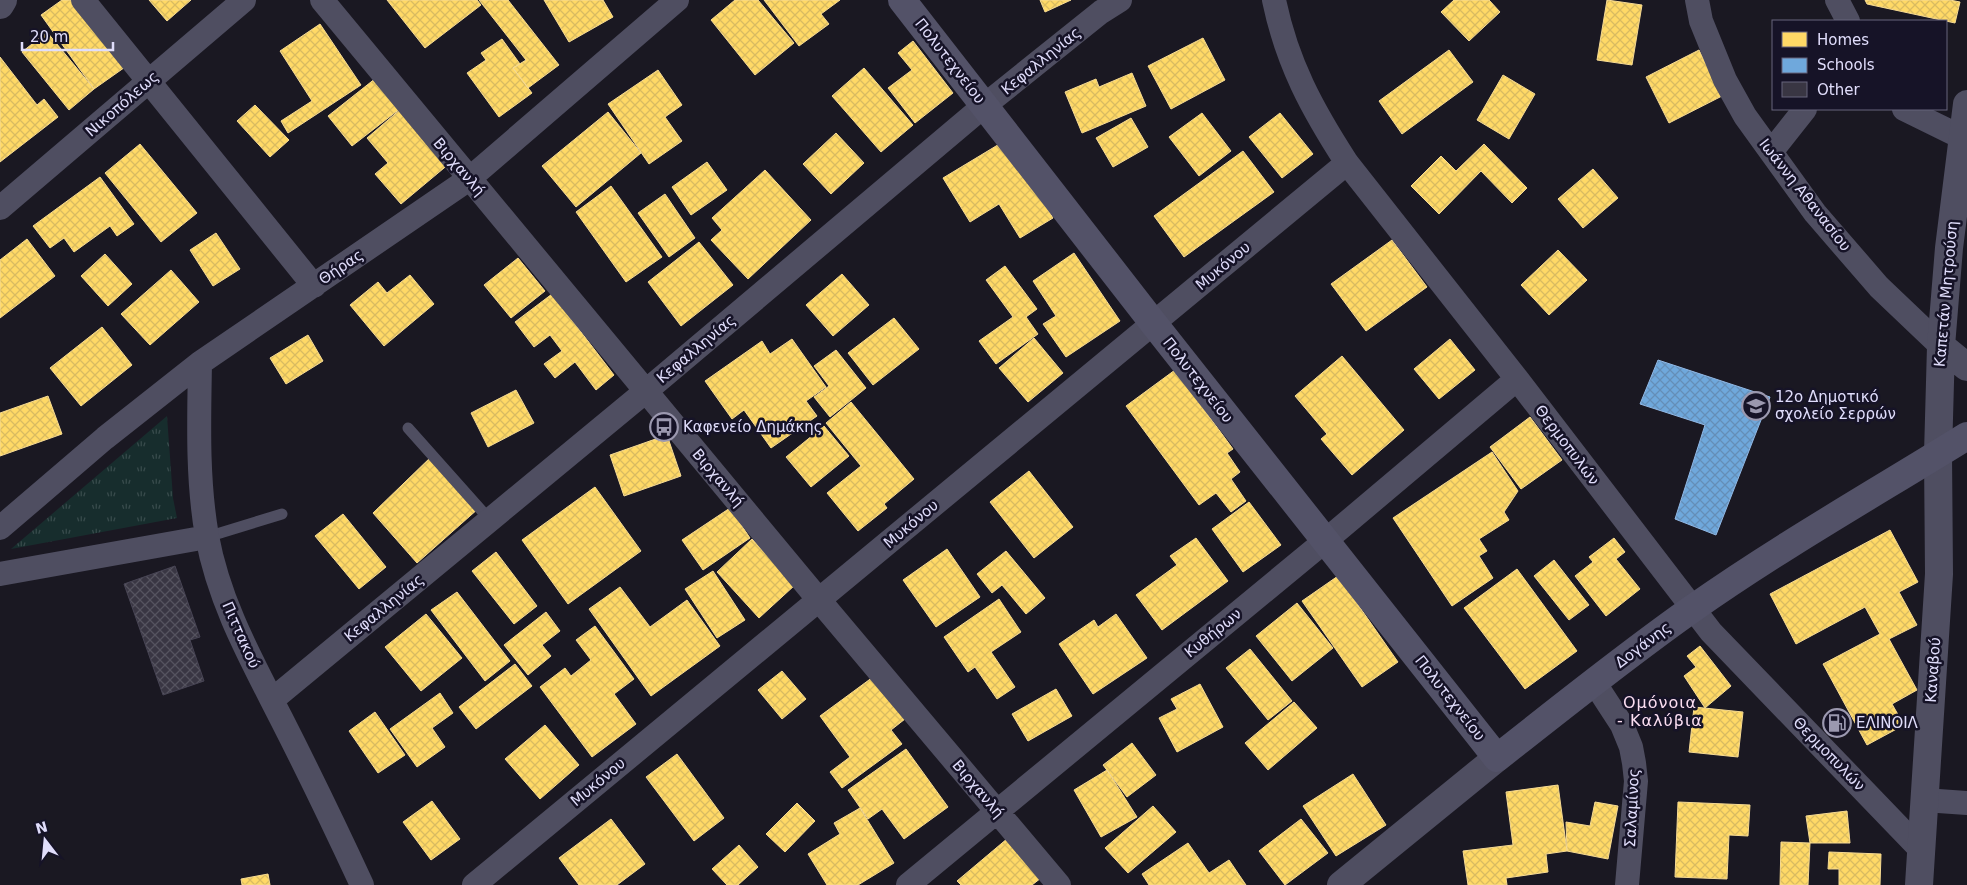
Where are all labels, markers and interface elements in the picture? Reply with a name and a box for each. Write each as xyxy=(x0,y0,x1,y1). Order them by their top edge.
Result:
street label: Πολυτεχνείου xyxy=(911,15,989,107)
scale bar xyxy=(22,20,114,52)
legend xyxy=(1772,20,1947,110)
street label: Κεφαλληνίας xyxy=(998,23,1084,99)
text: 20 m xyxy=(30,28,68,46)
text: Homes xyxy=(1817,31,1869,49)
text: Schools xyxy=(1817,56,1875,74)
street label: Νικοπόλεως xyxy=(82,67,162,141)
text: Other xyxy=(1817,81,1860,99)
street label: Βιρχανλή xyxy=(430,134,488,200)
street label: Ιωάννη Αθανασίου xyxy=(1755,135,1855,255)
street label: Καπετάν Μητρούση xyxy=(1931,220,1961,368)
street label: Μυκόνου xyxy=(1192,238,1254,294)
street label: Θήρας xyxy=(315,246,367,288)
street label: Κεφαλληνίας xyxy=(653,311,739,387)
street label: Πολυτεχνείου xyxy=(1159,334,1237,426)
place label: 12ο Δημοτικό σχολείο Σερρών xyxy=(1775,388,1896,423)
school or university icon: 12ο Δημοτικό σχολείο Σερρών xyxy=(1741,391,1771,421)
street label: Θερμοπυλών xyxy=(1531,401,1603,489)
bus stop icon: Καφενείο Δημάκης xyxy=(649,412,679,442)
place label: Καφενείο Δημάκης xyxy=(683,418,823,436)
street label: Βιρχανλή xyxy=(689,445,747,511)
street label: Μυκόνου xyxy=(880,496,942,552)
street label: Κεφαλληνίας xyxy=(341,570,427,646)
street label: Πιττακού xyxy=(218,599,264,671)
street label: Κυθήρων xyxy=(1181,605,1245,661)
street label: Δογάνης xyxy=(1612,618,1674,672)
street label: Καναβού xyxy=(1922,637,1944,703)
street label: Πολυτεχνείου xyxy=(1411,652,1489,744)
district label: Ομόνοια - Καλύβια xyxy=(1617,693,1703,730)
fuel station icon: ΕΛΙΝΟΙΛ xyxy=(1822,708,1852,738)
street label: Θερμοπυλών xyxy=(1789,713,1869,795)
place label: ΕΛΙΝΟΙΛ xyxy=(1856,714,1919,732)
street label: Μυκόνου xyxy=(567,754,629,810)
street label: Βιρχανλή xyxy=(949,756,1007,822)
street label: Σαλαμίνος xyxy=(1621,768,1643,848)
north arrow xyxy=(20,815,70,865)
text: N xyxy=(34,818,49,837)

